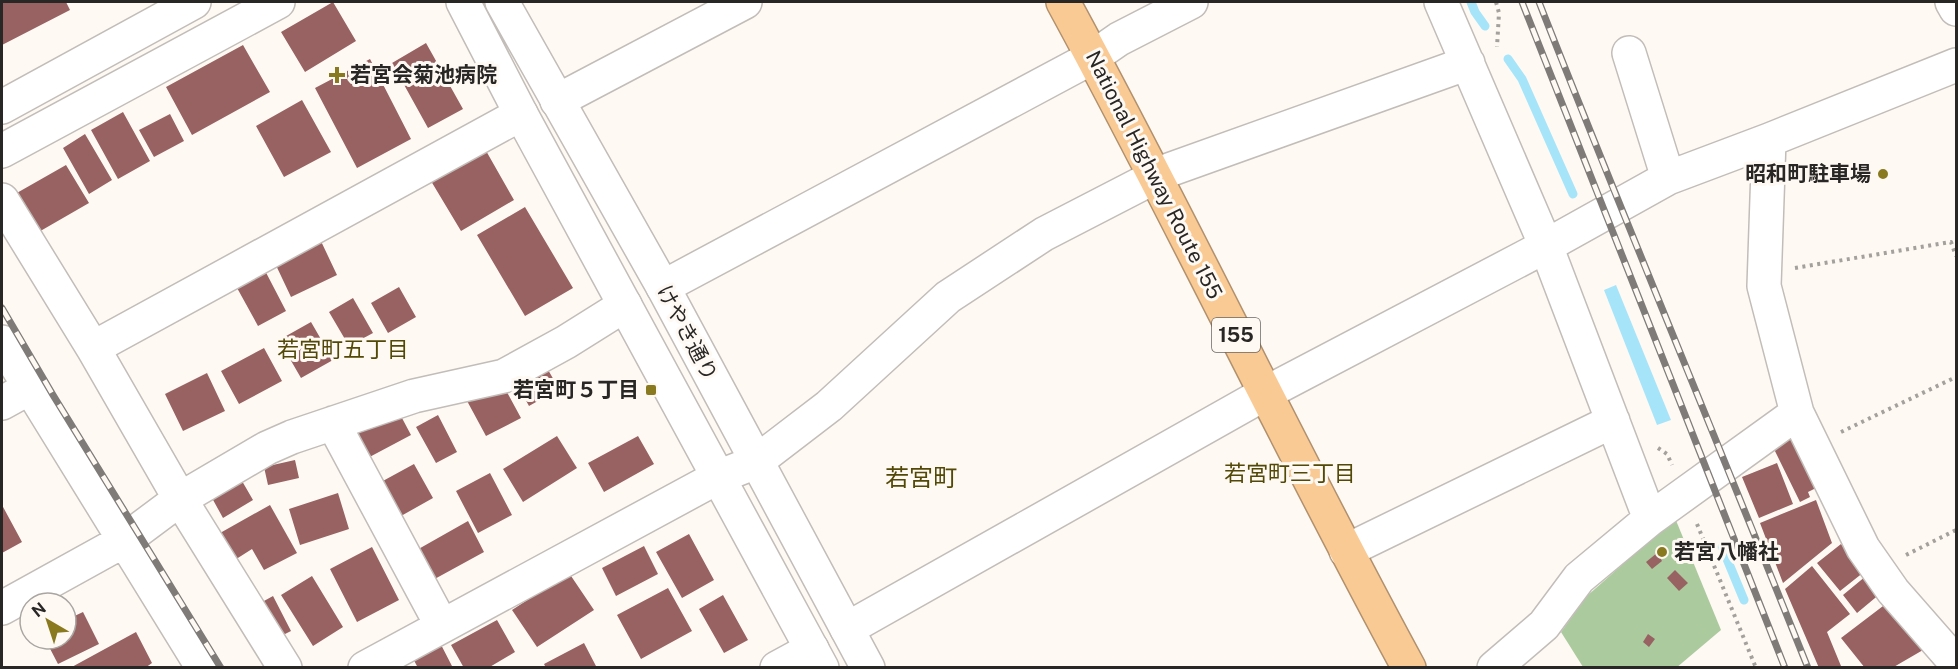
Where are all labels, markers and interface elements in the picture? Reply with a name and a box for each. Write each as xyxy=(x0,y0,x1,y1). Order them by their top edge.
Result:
street label: National Highway Route 155 xyxy=(1081,47,1228,303)
place label: 若宮会菊池病院 xyxy=(350,62,497,87)
marker: 若宮会菊池病院 xyxy=(328,66,346,84)
place label: 昭和町駐車場 xyxy=(1745,161,1871,186)
marker: 昭和町駐車場 xyxy=(1876,167,1890,181)
street label: けやき通り xyxy=(652,281,723,385)
road number: 155 xyxy=(1212,318,1260,352)
district label: 若宮町五丁目 xyxy=(277,336,409,362)
place label: 若宮町５丁目 xyxy=(513,377,639,402)
marker: 若宮町５丁目 xyxy=(644,383,658,397)
district label: 若宮町三丁目 xyxy=(1224,460,1356,486)
district label: 若宮町 xyxy=(885,463,957,491)
place label: 若宮八幡社 xyxy=(1674,539,1779,564)
marker: 若宮八幡社 xyxy=(1655,545,1669,559)
north arrow xyxy=(18,591,78,651)
text: N xyxy=(28,598,50,621)

